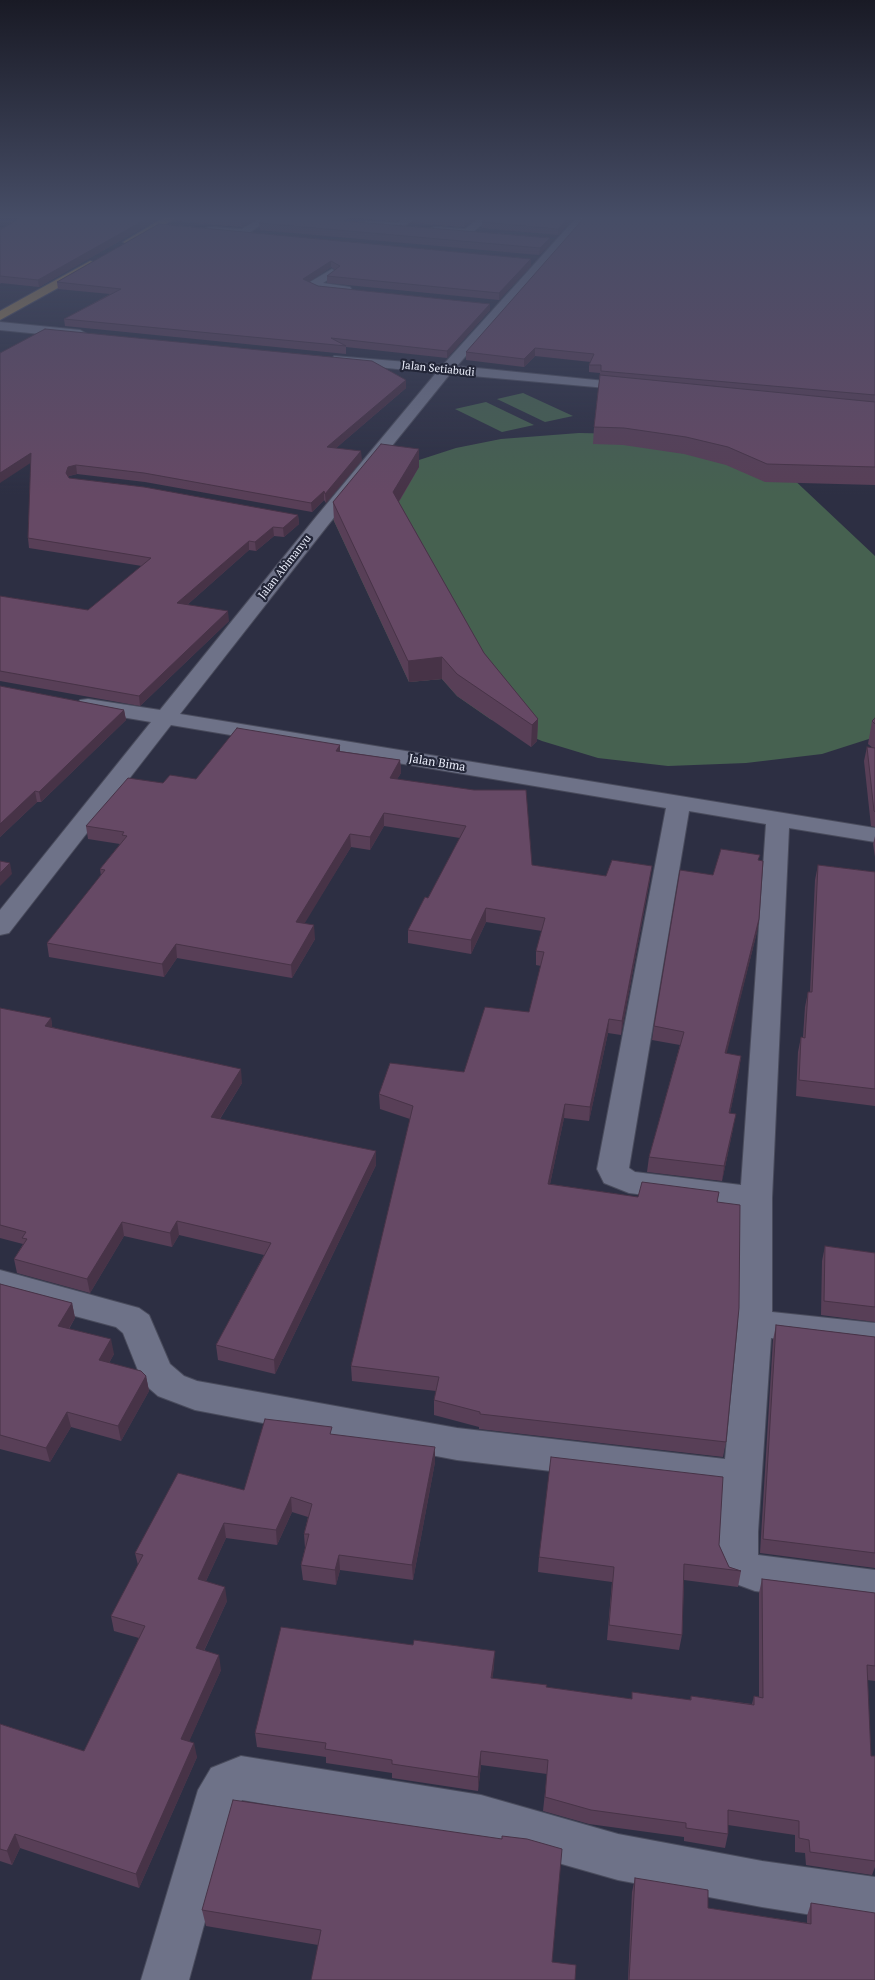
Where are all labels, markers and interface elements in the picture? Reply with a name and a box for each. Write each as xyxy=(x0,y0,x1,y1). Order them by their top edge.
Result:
street label: Jalan Setiabudi xyxy=(401,359,475,379)
street label: Jalan Abimanyu xyxy=(256,532,314,602)
street label: Jalan Bima xyxy=(408,751,466,775)

